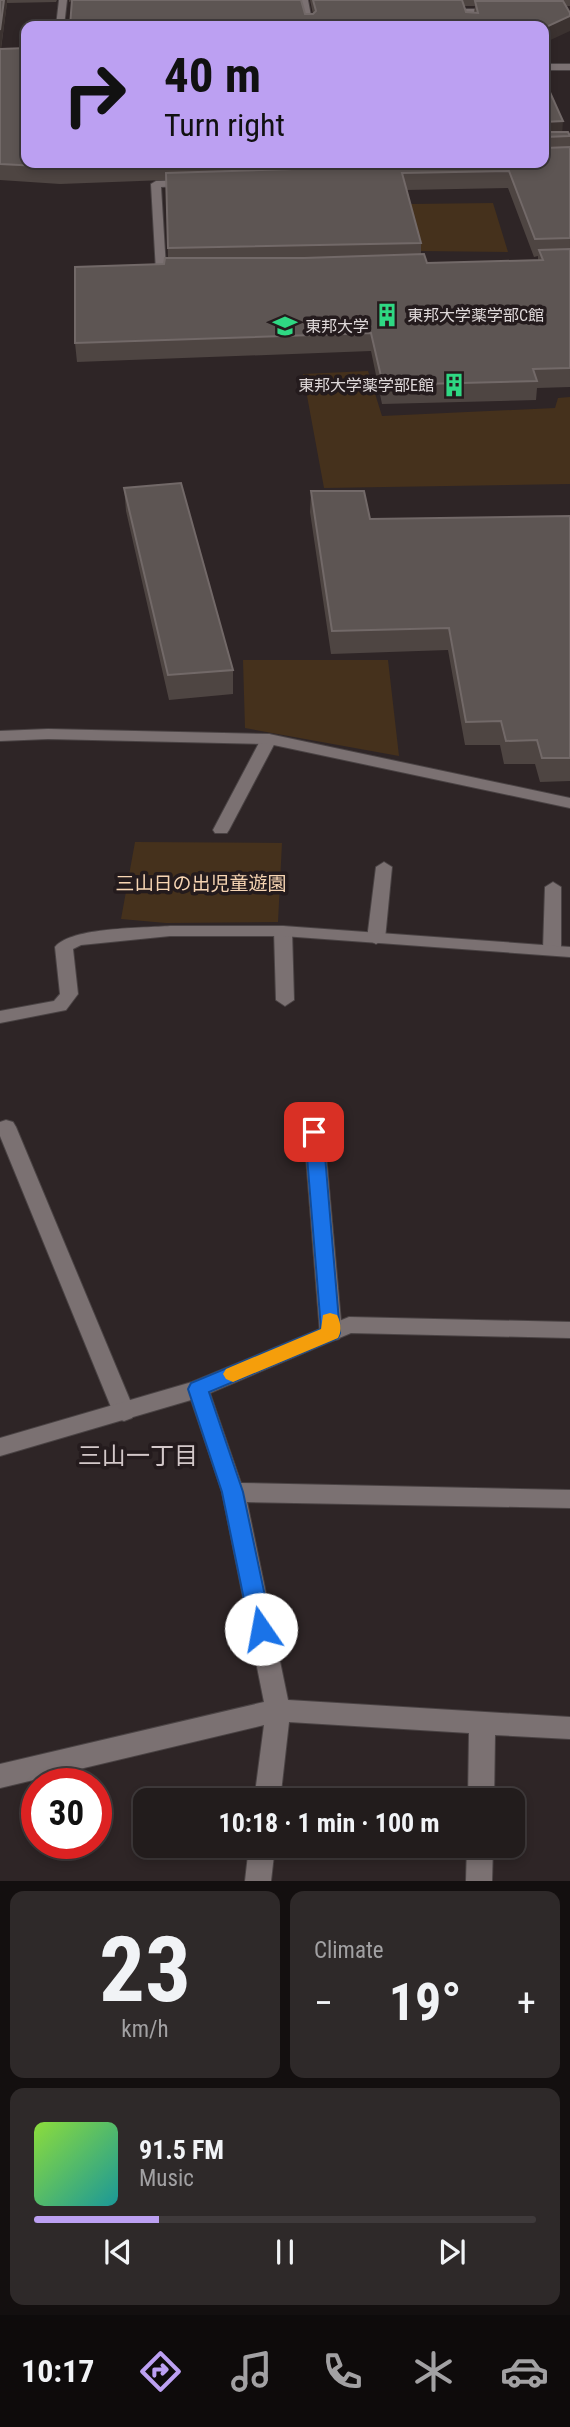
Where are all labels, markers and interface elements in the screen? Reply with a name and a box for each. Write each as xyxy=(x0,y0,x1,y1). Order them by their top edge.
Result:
text: 40 m xyxy=(164,47,261,104)
icon: right xyxy=(49,49,140,140)
text: Turn right xyxy=(164,106,285,144)
building icon: 東邦大学薬学部C館 xyxy=(373,301,401,329)
place label: 東邦大学薬学部C館 xyxy=(407,306,544,325)
school or university icon: 東邦大学 xyxy=(271,312,299,340)
place label: 東邦大学 xyxy=(305,317,369,336)
building icon: 東邦大学薬学部E館 xyxy=(440,371,468,399)
place label: 東邦大学薬学部E館 xyxy=(298,376,434,395)
park label: 三山日の出児童遊園 xyxy=(115,872,287,895)
pin xyxy=(284,1102,344,1162)
icon: arrive xyxy=(295,1113,333,1151)
district label: 三山一丁目 xyxy=(78,1442,198,1470)
position arrow xyxy=(224,1592,298,1666)
speed limit sign: 30 xyxy=(21,1768,112,1859)
text: 10:18 · 1 min · 100 m xyxy=(219,1808,439,1838)
text: 23 xyxy=(99,1917,191,2023)
text: Climate xyxy=(314,1937,384,1964)
text: 19° xyxy=(389,1972,461,2033)
text: − xyxy=(314,1981,333,2025)
text: + xyxy=(517,1981,536,2025)
text: km/h xyxy=(121,2016,169,2043)
text: 91.5 FM xyxy=(139,2135,224,2165)
text: Music xyxy=(139,2165,194,2192)
icon: previous xyxy=(99,2233,137,2271)
icon: pause xyxy=(266,2233,304,2271)
icon: next xyxy=(433,2233,471,2271)
icon: directions xyxy=(136,2347,185,2396)
icon: music xyxy=(227,2347,276,2396)
icon: phone xyxy=(318,2347,367,2396)
icon: climate xyxy=(409,2347,458,2396)
icon: car xyxy=(500,2347,549,2396)
text: 10:17 xyxy=(21,2352,94,2390)

